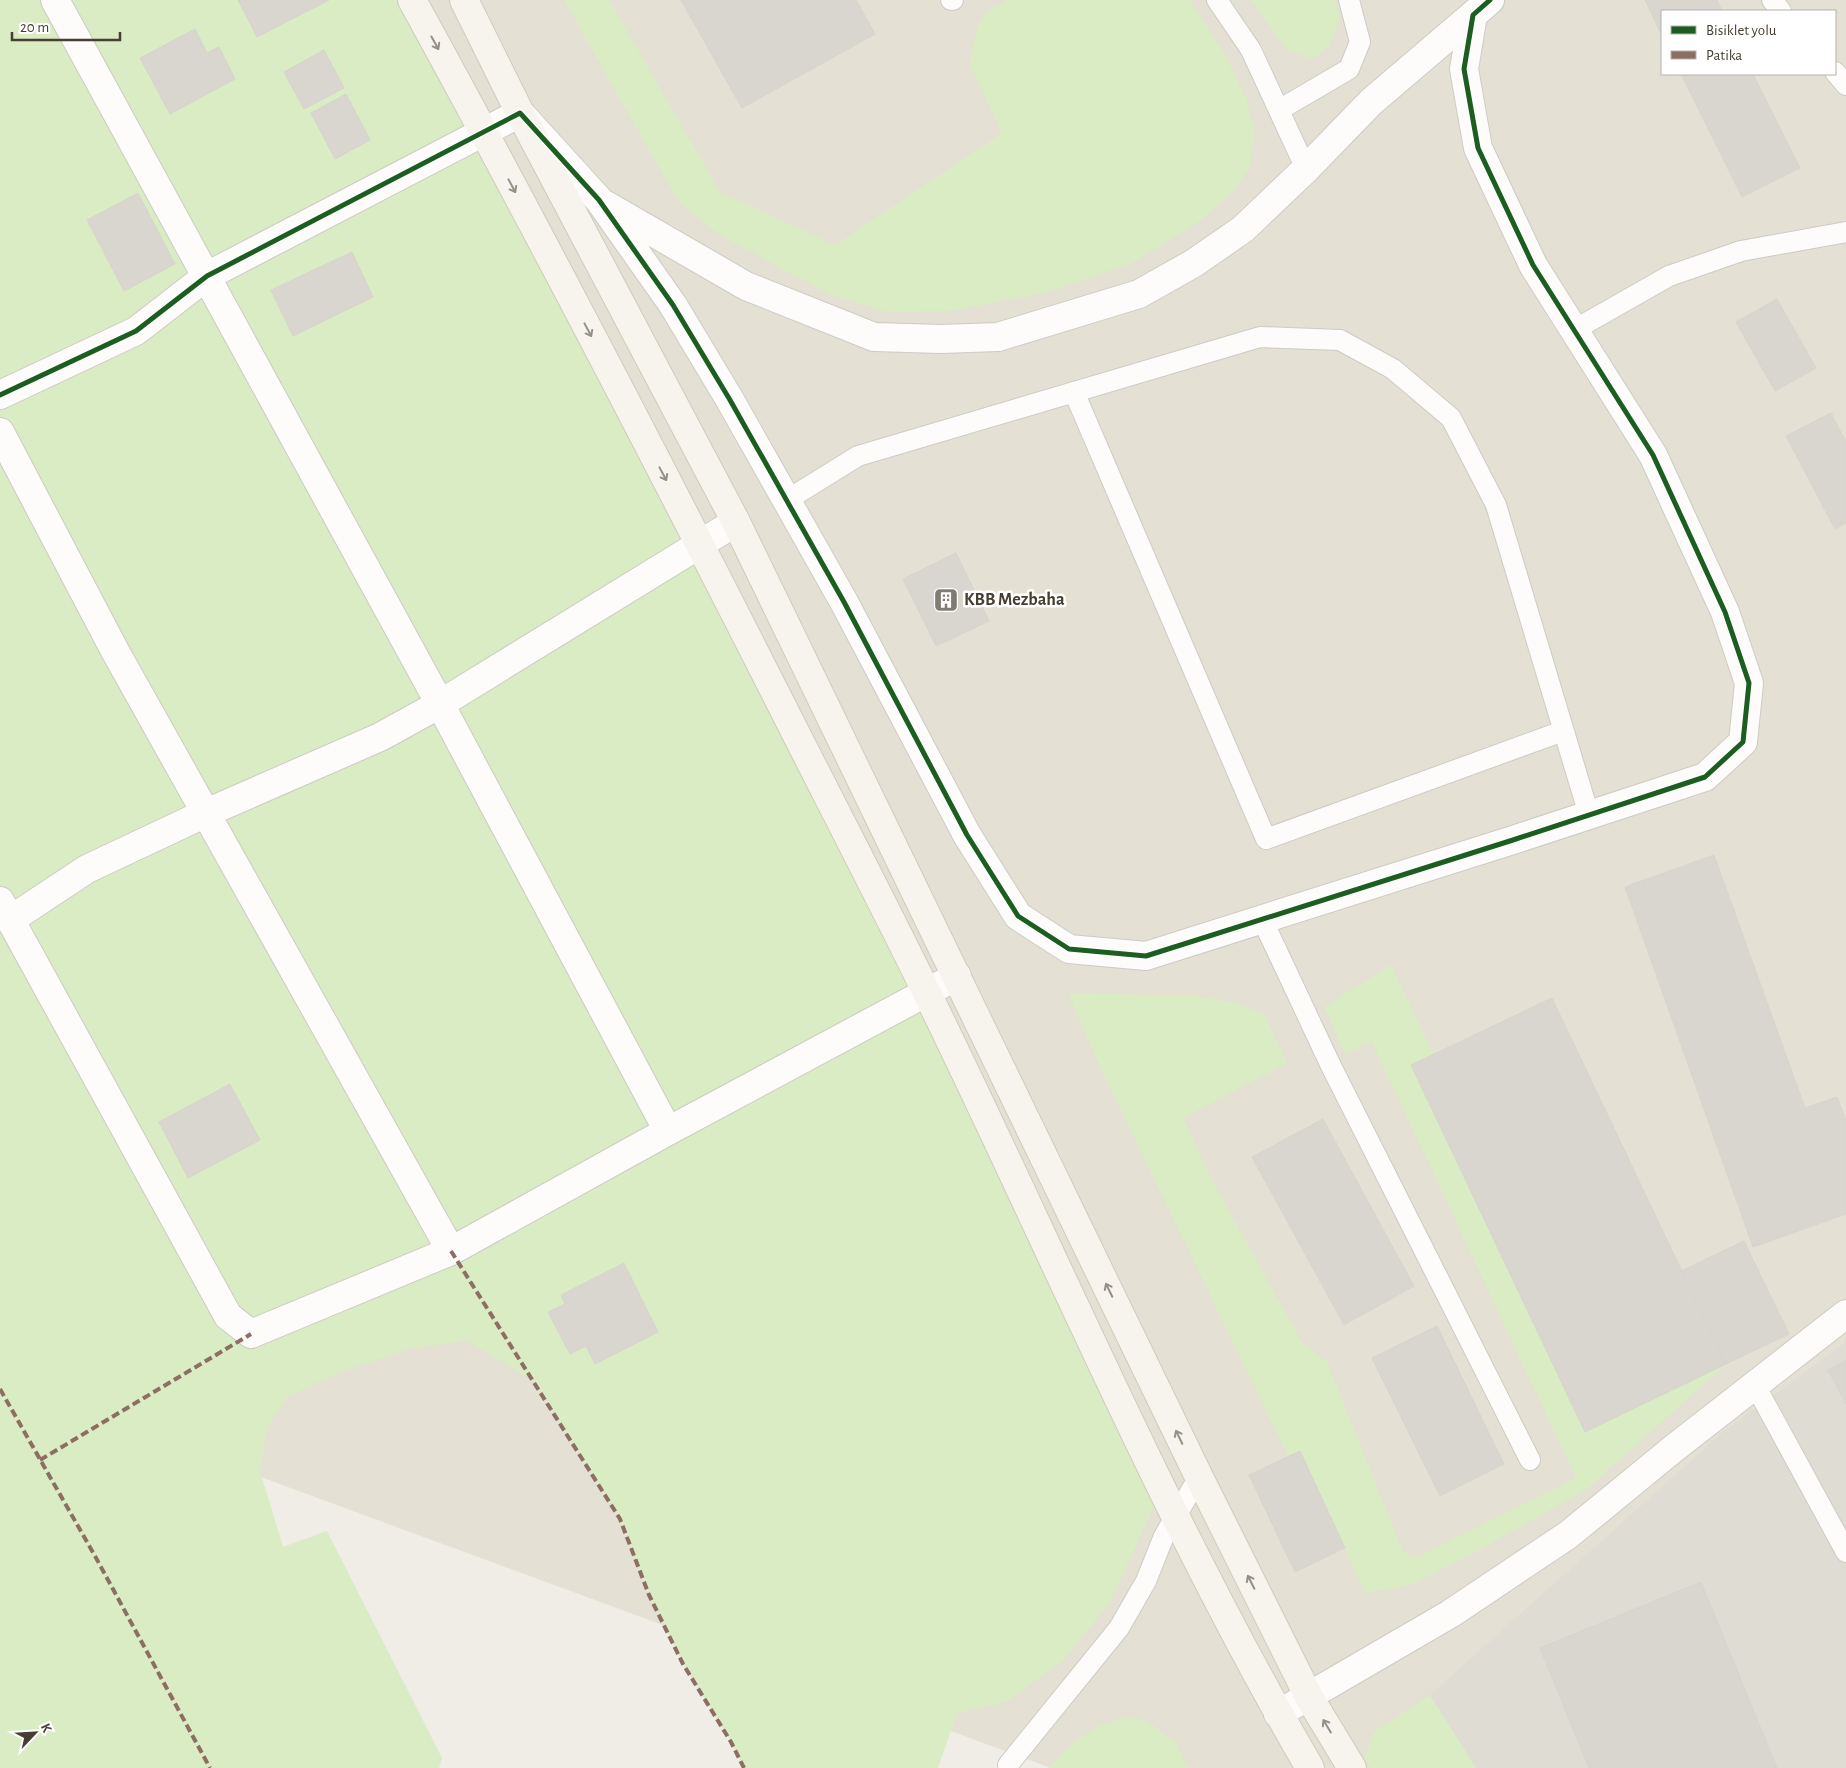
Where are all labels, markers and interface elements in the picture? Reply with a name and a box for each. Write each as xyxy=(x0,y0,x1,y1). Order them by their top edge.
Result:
scale bar xyxy=(12,10,120,42)
legend xyxy=(1661,10,1836,75)
text: 20 m xyxy=(20,20,49,35)
text: Bisiklet yolu xyxy=(1706,23,1777,38)
one-way arrow xyxy=(431,35,441,49)
text: Patika xyxy=(1706,48,1742,63)
one-way arrow xyxy=(508,178,518,192)
one-way arrow xyxy=(584,322,593,337)
one-way arrow xyxy=(659,466,668,481)
building icon: KBB Mezbaha xyxy=(933,587,959,613)
place label: KBB Mezbaha xyxy=(964,591,1065,609)
one-way arrow xyxy=(1103,1283,1113,1298)
one-way arrow xyxy=(1174,1430,1183,1445)
one-way arrow xyxy=(1246,1575,1255,1590)
north arrow xyxy=(10,1708,60,1758)
one-way arrow xyxy=(1321,1720,1331,1734)
text: K xyxy=(38,1721,54,1735)

